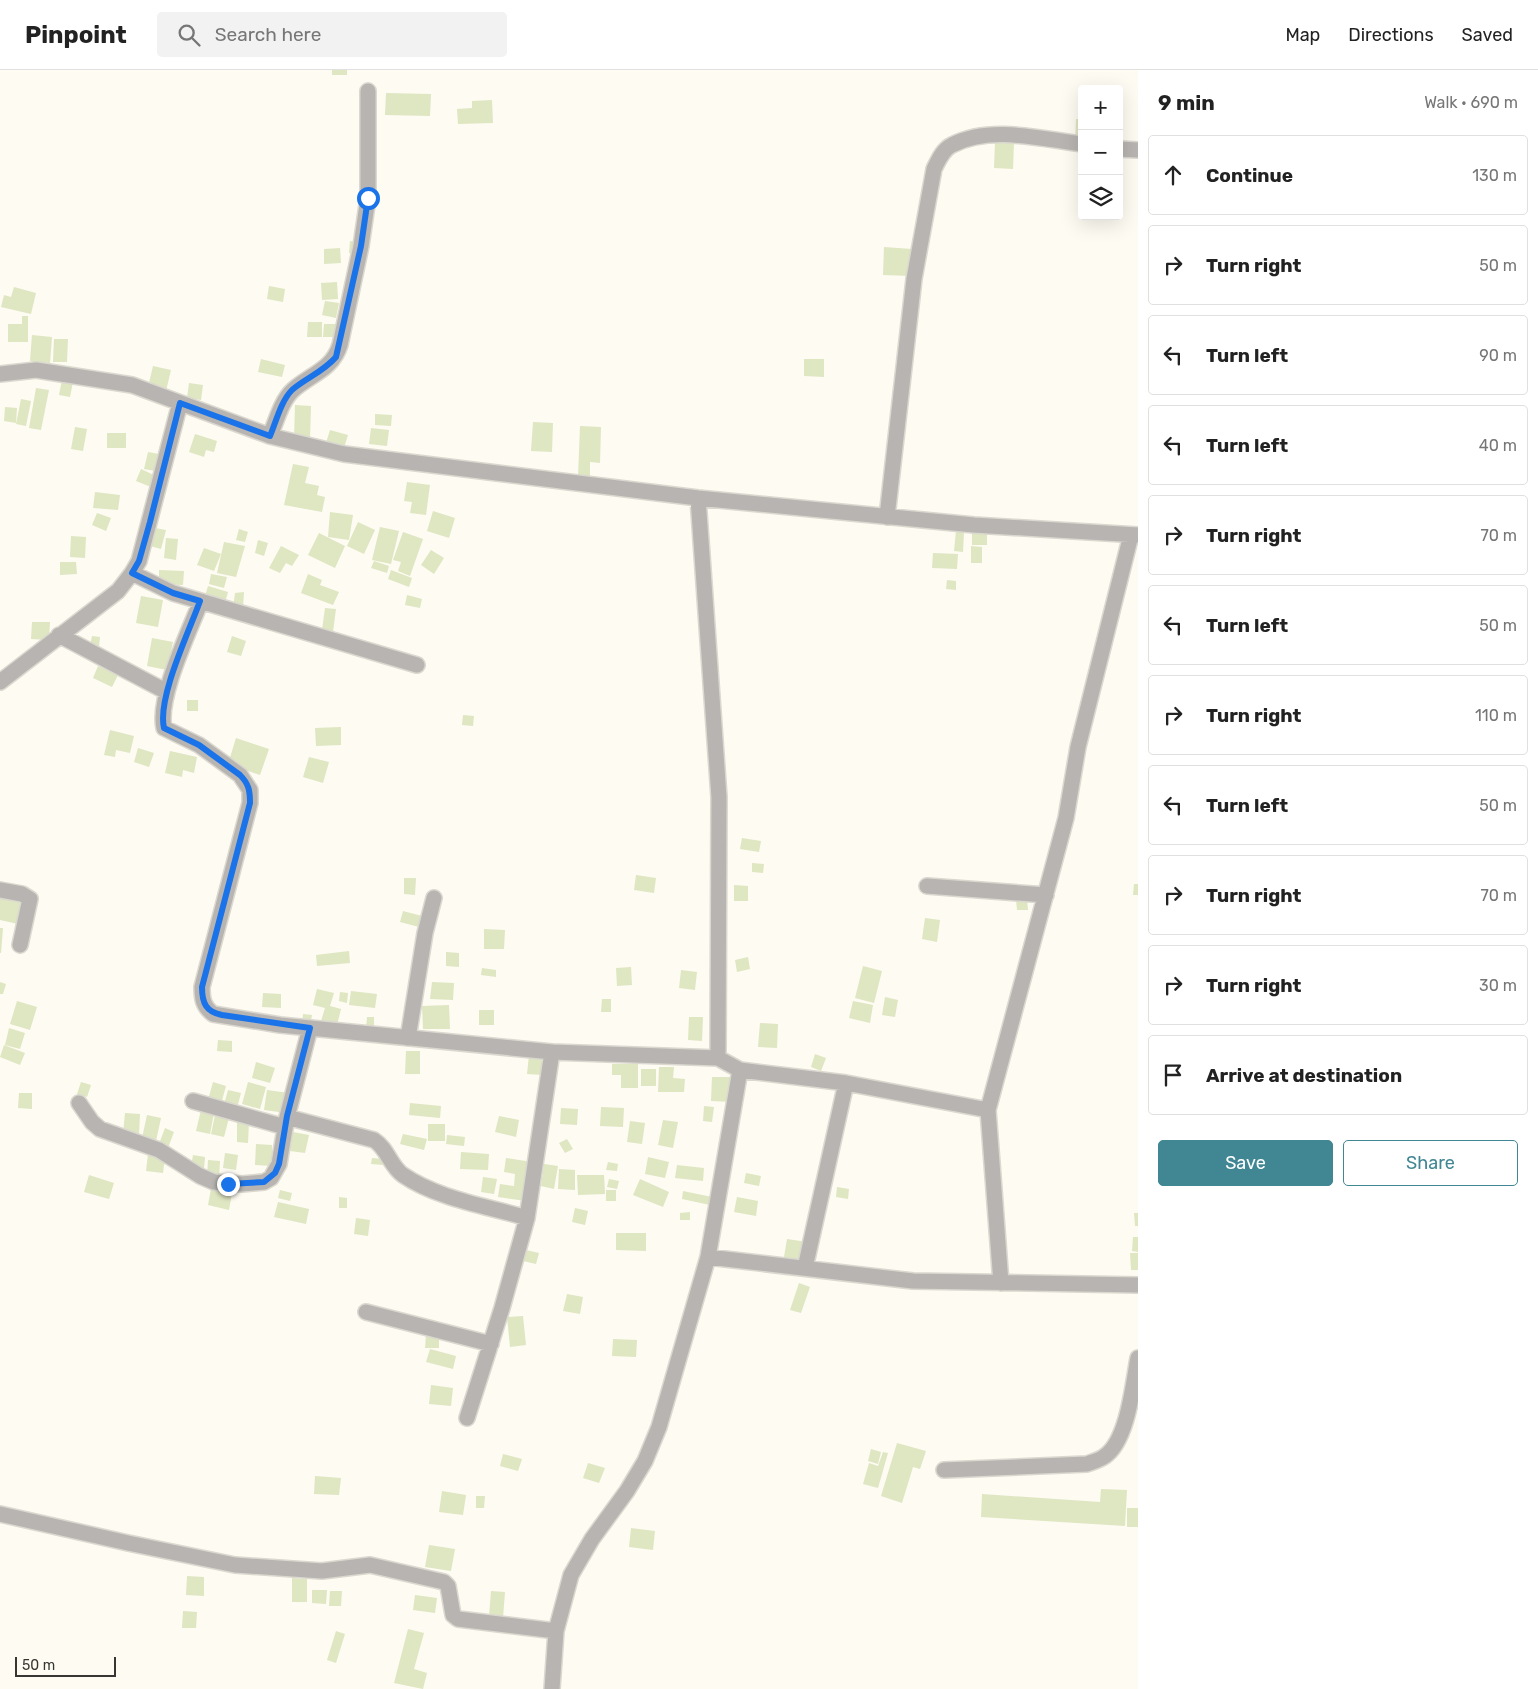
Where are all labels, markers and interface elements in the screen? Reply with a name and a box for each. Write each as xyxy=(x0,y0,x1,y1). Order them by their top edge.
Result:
search box xyxy=(157,12,507,57)
text: Pinpoint xyxy=(25,21,127,49)
icon: search xyxy=(175,21,203,49)
text: Search here xyxy=(215,23,321,46)
text: Map xyxy=(1285,24,1320,46)
text: Directions xyxy=(1348,24,1434,46)
text: Saved xyxy=(1462,24,1513,46)
map controls xyxy=(1078,85,1123,220)
button: + xyxy=(1078,85,1123,130)
text: 9 min xyxy=(1158,90,1215,115)
text: Walk · 690 m xyxy=(1424,93,1518,112)
button: − xyxy=(1078,130,1123,175)
icon: ahead xyxy=(1159,161,1187,189)
text: Continue xyxy=(1206,164,1293,187)
text: 130 m xyxy=(1472,166,1517,185)
button: layers xyxy=(1078,175,1123,220)
route start xyxy=(357,187,380,210)
icon: right xyxy=(1159,251,1187,279)
text: Turn right xyxy=(1206,254,1301,277)
text: 50 m xyxy=(1479,256,1517,275)
icon: left xyxy=(1159,341,1187,369)
text: Turn left xyxy=(1206,344,1288,367)
text: 90 m xyxy=(1479,346,1517,365)
icon: left xyxy=(1159,431,1187,459)
text: Turn left xyxy=(1206,434,1288,457)
text: 40 m xyxy=(1479,436,1517,455)
icon: right xyxy=(1159,521,1187,549)
text: Turn right xyxy=(1206,524,1301,547)
text: 70 m xyxy=(1480,526,1517,545)
icon: left xyxy=(1159,611,1187,639)
text: Turn left xyxy=(1206,614,1288,637)
text: 50 m xyxy=(1479,616,1517,635)
icon: right xyxy=(1159,701,1187,729)
text: Turn right xyxy=(1206,704,1301,727)
text: 110 m xyxy=(1475,706,1517,725)
icon: left xyxy=(1159,791,1187,819)
text: Turn left xyxy=(1206,794,1288,817)
text: 50 m xyxy=(1479,796,1517,815)
icon: right xyxy=(1159,881,1187,909)
text: Turn right xyxy=(1206,884,1301,907)
text: 70 m xyxy=(1480,886,1517,905)
icon: right xyxy=(1159,971,1187,999)
text: Turn right xyxy=(1206,974,1301,997)
text: 30 m xyxy=(1479,976,1517,995)
icon: arrive xyxy=(1159,1061,1187,1089)
text: Arrive at destination xyxy=(1206,1064,1402,1087)
button: Save xyxy=(1158,1140,1333,1186)
button: Share xyxy=(1343,1140,1518,1186)
route end xyxy=(217,1173,240,1196)
scale bar xyxy=(15,1654,116,1677)
text: 50 m xyxy=(22,1657,55,1674)

